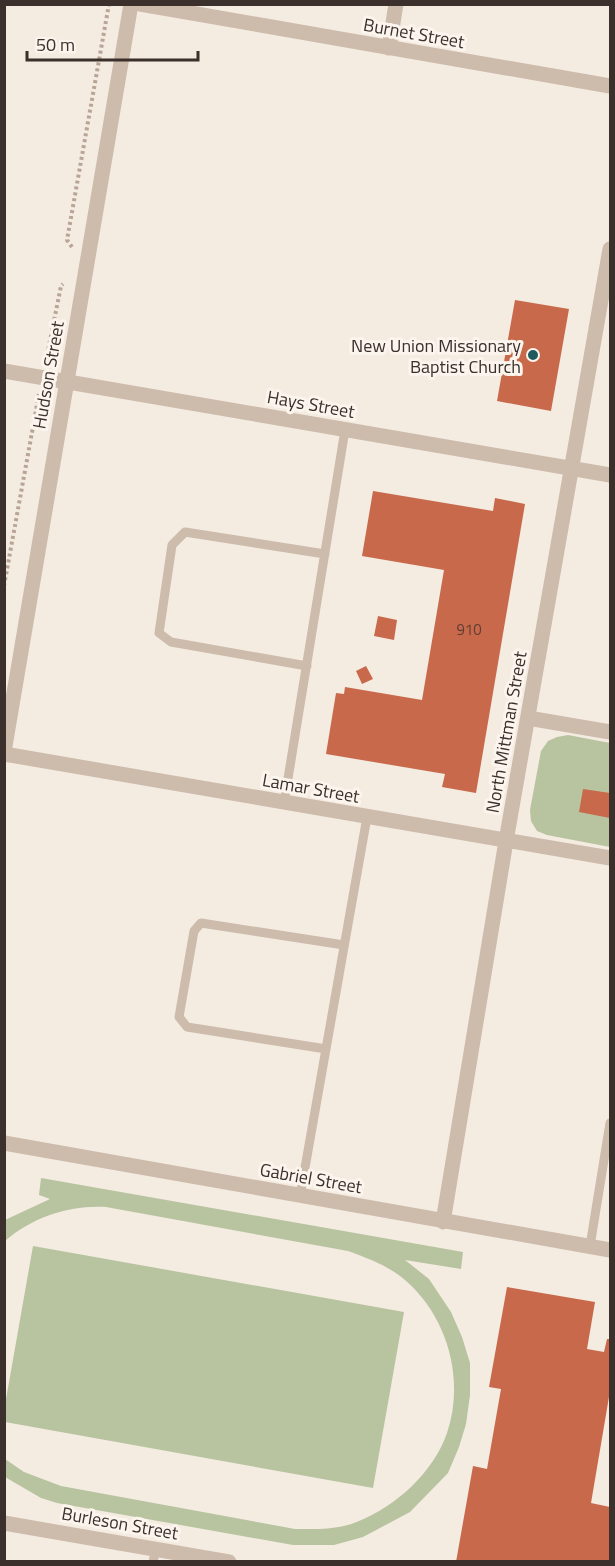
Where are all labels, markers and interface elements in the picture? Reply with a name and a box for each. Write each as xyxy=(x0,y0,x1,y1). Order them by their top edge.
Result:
street label: Burnet Street xyxy=(361,11,467,55)
scale bar xyxy=(27,24,198,62)
text: 50 m xyxy=(36,31,75,58)
street label: Hudson Street xyxy=(25,318,71,431)
place label: New Union Missionary Baptist Church xyxy=(351,332,521,380)
marker: New Union Missionary Baptist Church xyxy=(526,348,540,362)
street label: Hays Street xyxy=(265,383,358,425)
house number: 910 xyxy=(456,618,482,641)
street label: North Mittman Street xyxy=(479,648,534,815)
street label: Lamar Street xyxy=(260,766,362,810)
street label: Gabriel Street xyxy=(258,1156,365,1200)
street label: Burleson Street xyxy=(60,1499,181,1547)

